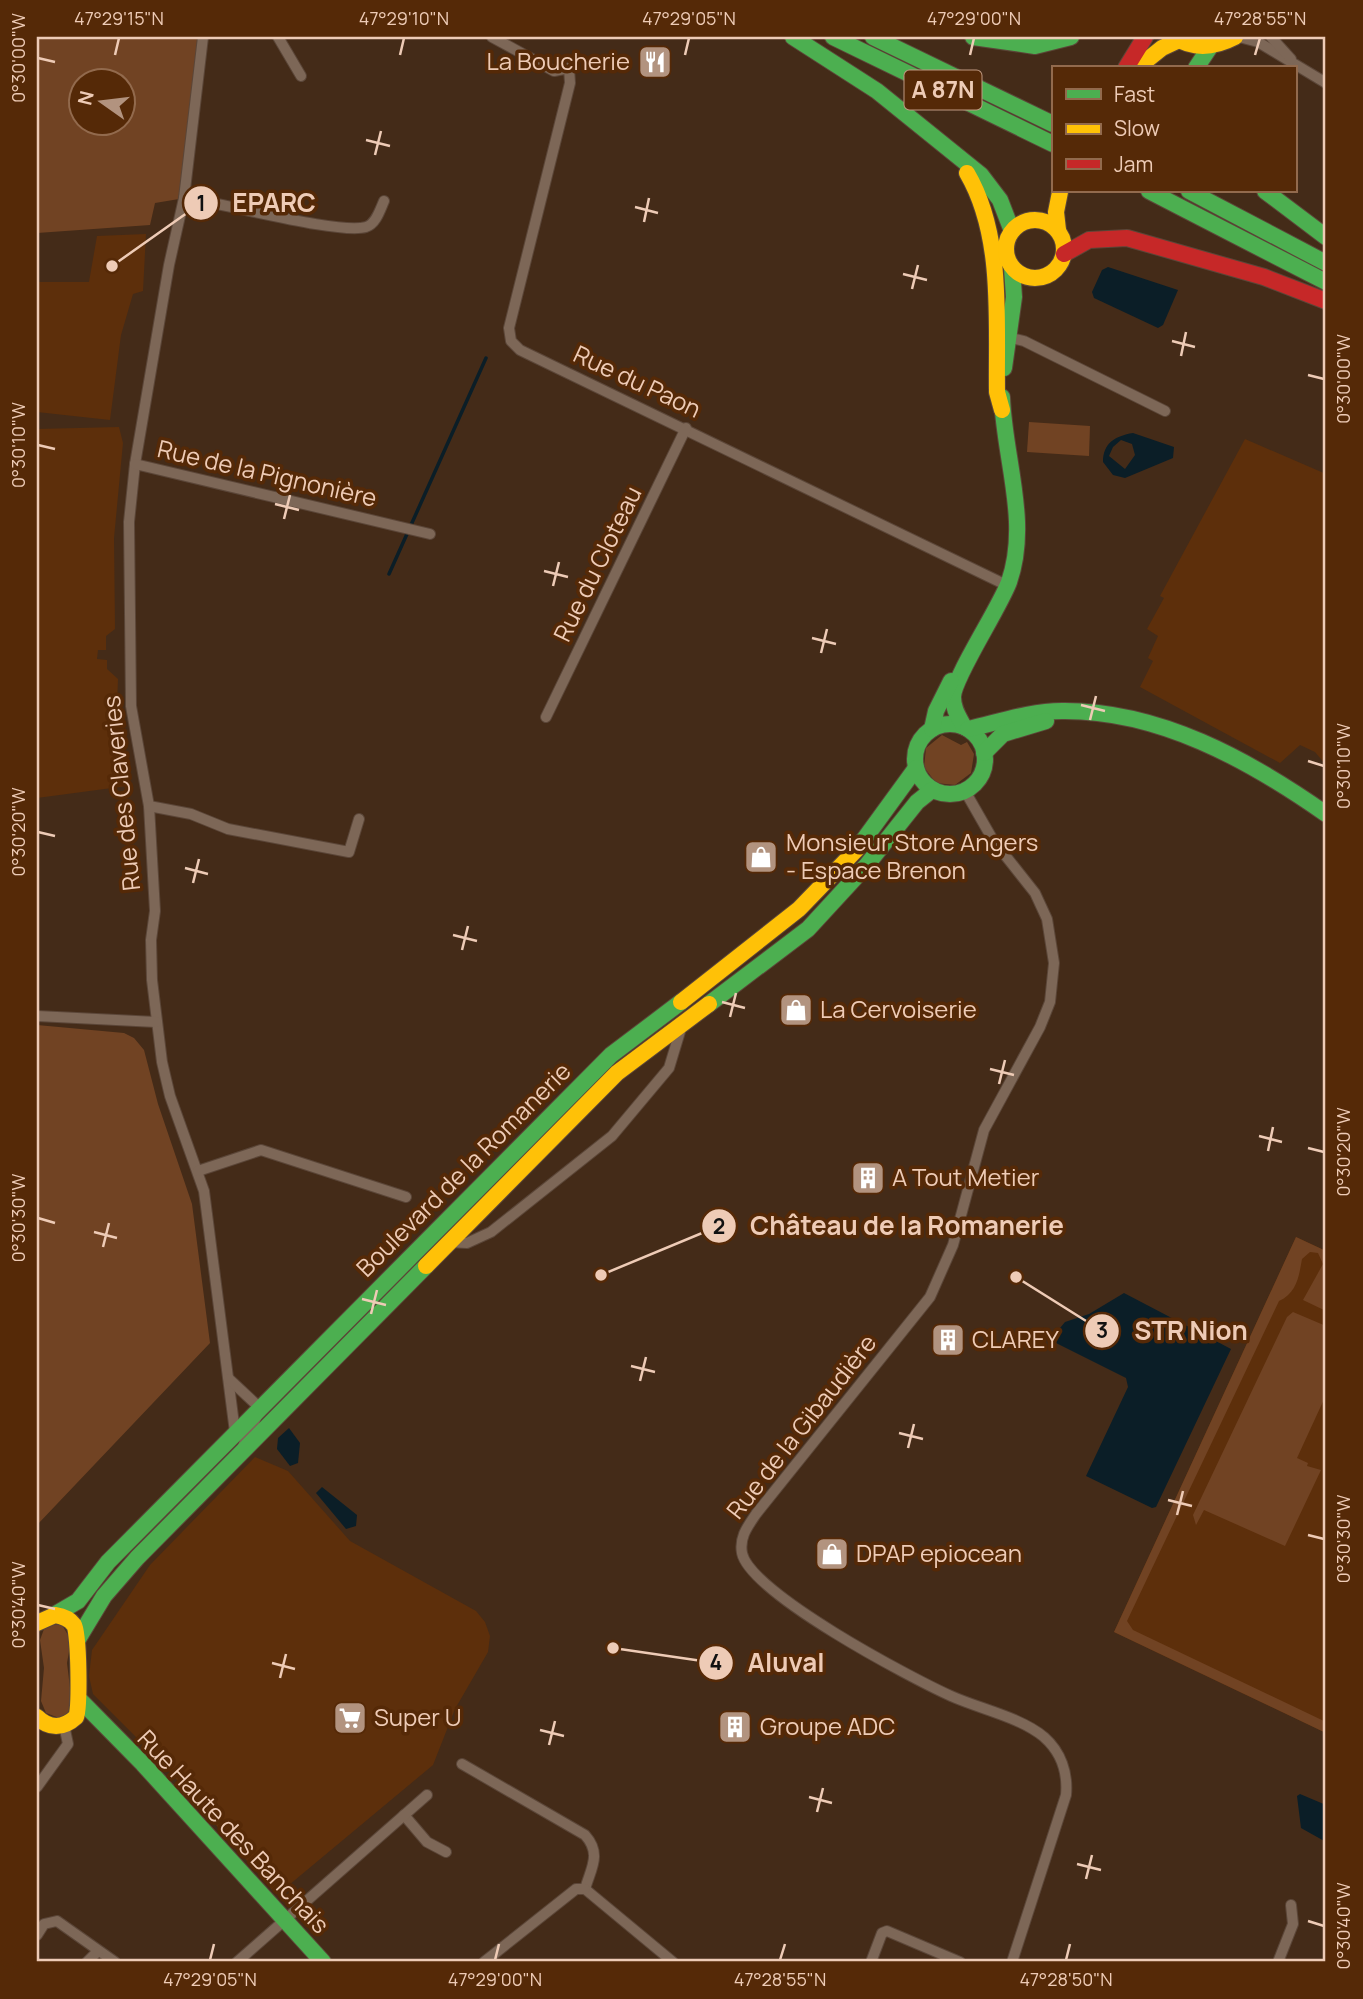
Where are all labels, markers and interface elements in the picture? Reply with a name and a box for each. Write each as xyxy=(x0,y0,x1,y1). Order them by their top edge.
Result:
text: 47°29'15"N xyxy=(74,6,164,30)
text: 47°29'10"N xyxy=(359,6,449,30)
text: 47°29'05"N xyxy=(642,6,736,30)
text: 47°29'00"N xyxy=(927,6,1021,30)
text: 47°28'55"N xyxy=(1214,6,1306,30)
text: 0°30'00"W xyxy=(6,13,30,103)
restaurant icon: La Boucherie xyxy=(636,43,674,81)
place label: La Boucherie xyxy=(487,44,630,77)
north arrow xyxy=(66,66,136,136)
legend xyxy=(1052,66,1296,192)
road number: A 87N xyxy=(904,71,982,110)
text: Fast xyxy=(1114,80,1155,108)
text: N xyxy=(71,88,100,108)
text: Slow xyxy=(1114,114,1160,142)
text: Jam xyxy=(1114,150,1153,178)
callout: EPARC xyxy=(184,180,330,227)
text: EPARC xyxy=(232,184,316,220)
text: 1 xyxy=(196,189,206,217)
text: 0°30'00"W xyxy=(1331,334,1355,424)
street label: Rue du Paon xyxy=(568,337,707,425)
text: 0°30'10"W xyxy=(6,402,30,488)
street label: Rue de la Pignonière xyxy=(154,431,380,514)
street label: Rue du Cloteau xyxy=(545,480,649,647)
street label: Rue des Claveries xyxy=(94,694,147,892)
text: 0°30'10"W xyxy=(1331,723,1355,809)
text: 0°30'20"W xyxy=(6,787,30,877)
place label: Monsieur Store Angers - Espace Brenon xyxy=(786,825,1038,886)
shop icon: Monsieur Store Angers - Espace Brenon xyxy=(742,838,780,876)
shop icon: La Cervoiserie xyxy=(777,991,815,1029)
place label: La Cervoiserie xyxy=(820,992,977,1025)
street label: Boulevard de la Romanerie xyxy=(348,1054,577,1283)
text: 0°30'20"W xyxy=(1331,1107,1355,1197)
building icon: A Tout Metier xyxy=(849,1159,887,1197)
place label: A Tout Metier xyxy=(892,1160,1040,1193)
text: 0°30'30"W xyxy=(6,1173,30,1262)
callout: Château de la Romanerie xyxy=(701,1203,1078,1250)
text: Château de la Romanerie xyxy=(750,1207,1064,1243)
text: 2 xyxy=(713,1212,725,1240)
callout: STR Nion xyxy=(1085,1307,1261,1354)
text: STR Nion xyxy=(1134,1312,1248,1348)
text: 3 xyxy=(1096,1316,1108,1344)
building icon: CLAREY xyxy=(929,1321,967,1359)
place label: CLAREY xyxy=(972,1322,1059,1355)
street label: Rue de la Gibaudière xyxy=(718,1327,883,1525)
text: 0°30'30"W xyxy=(1331,1494,1355,1583)
shop icon: DPAP epiocean xyxy=(813,1535,851,1573)
place label: DPAP epiocean xyxy=(856,1536,1022,1569)
text: 0°30'40"W xyxy=(6,1561,30,1649)
callout: Aluval xyxy=(699,1639,838,1686)
text: Aluval xyxy=(748,1644,824,1680)
text: 4 xyxy=(710,1648,722,1676)
supermarket icon: Super U xyxy=(331,1699,369,1737)
place label: Super U xyxy=(374,1700,462,1733)
building icon: Groupe ADC xyxy=(716,1708,754,1746)
place label: Groupe ADC xyxy=(760,1709,895,1742)
street label: Rue Haute des Banchais xyxy=(131,1722,337,1940)
text: 0°30'40"W xyxy=(1331,1882,1355,1970)
text: 47°29'05"N xyxy=(163,1967,257,1991)
text: 47°29'00"N xyxy=(448,1967,542,1991)
text: 47°28'55"N xyxy=(734,1967,826,1991)
text: 47°28'50"N xyxy=(1019,1967,1113,1991)

